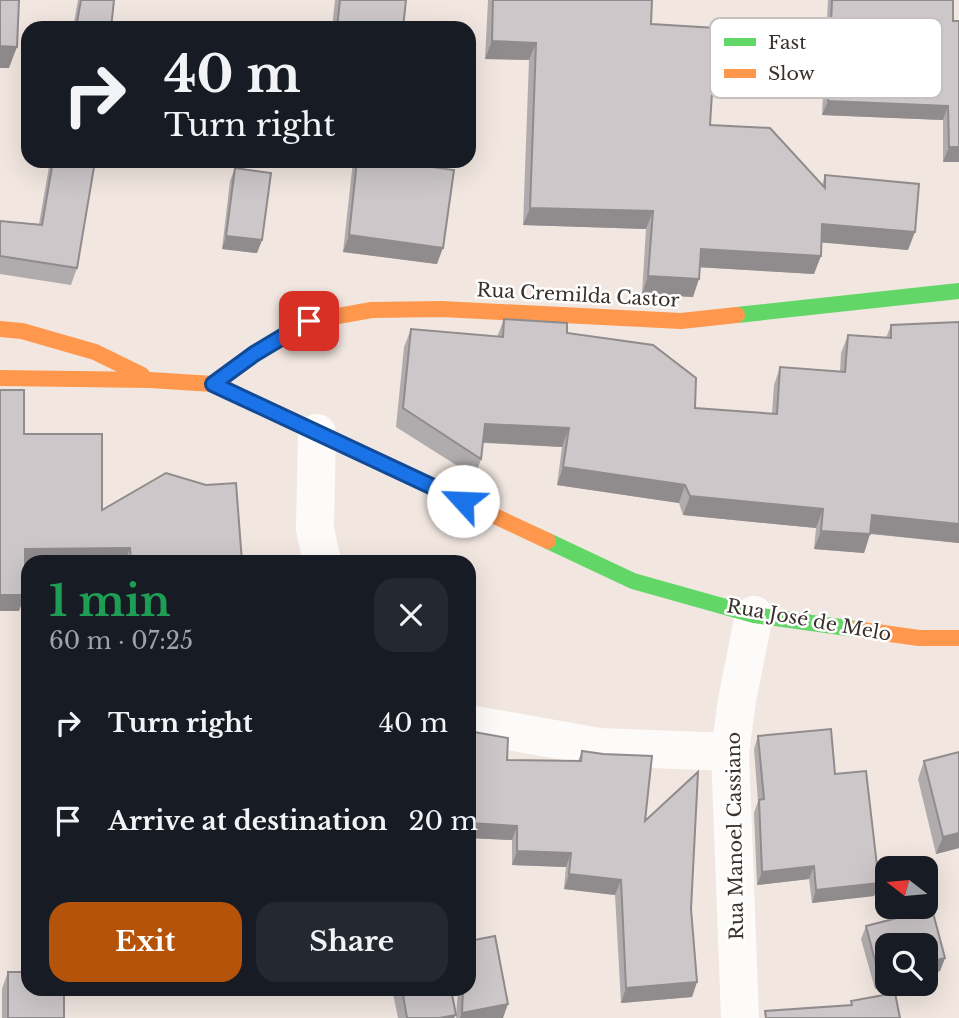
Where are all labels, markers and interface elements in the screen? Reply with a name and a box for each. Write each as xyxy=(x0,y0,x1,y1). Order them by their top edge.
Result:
legend xyxy=(710,18,942,98)
text: Fast xyxy=(768,31,807,54)
text: 40 m xyxy=(164,44,301,105)
icon: right xyxy=(49,49,140,140)
text: Slow xyxy=(768,62,815,85)
text: Turn right xyxy=(164,105,335,145)
street label: Rua Cremilda Castor xyxy=(476,278,680,312)
pin xyxy=(279,291,339,351)
icon: arrive xyxy=(290,302,328,340)
position arrow xyxy=(426,464,500,538)
text: 1 min xyxy=(49,575,171,627)
button: close xyxy=(374,578,448,652)
street label: Rua José de Melo xyxy=(725,594,893,646)
text: 60 m · 07:25 xyxy=(49,627,193,655)
icon: right xyxy=(49,704,87,742)
text: Turn right xyxy=(108,707,253,739)
text: 40 m xyxy=(379,707,448,739)
street label: Rua Manoel Cassiano xyxy=(722,732,748,940)
icon: arrive xyxy=(49,802,87,840)
text: Arrive at destination xyxy=(108,805,388,837)
text: 20 m xyxy=(409,805,478,837)
north arrow xyxy=(875,856,938,919)
map controls xyxy=(875,856,938,996)
button: Exit xyxy=(49,902,242,982)
button: Share xyxy=(256,902,448,982)
button: search xyxy=(875,933,938,996)

